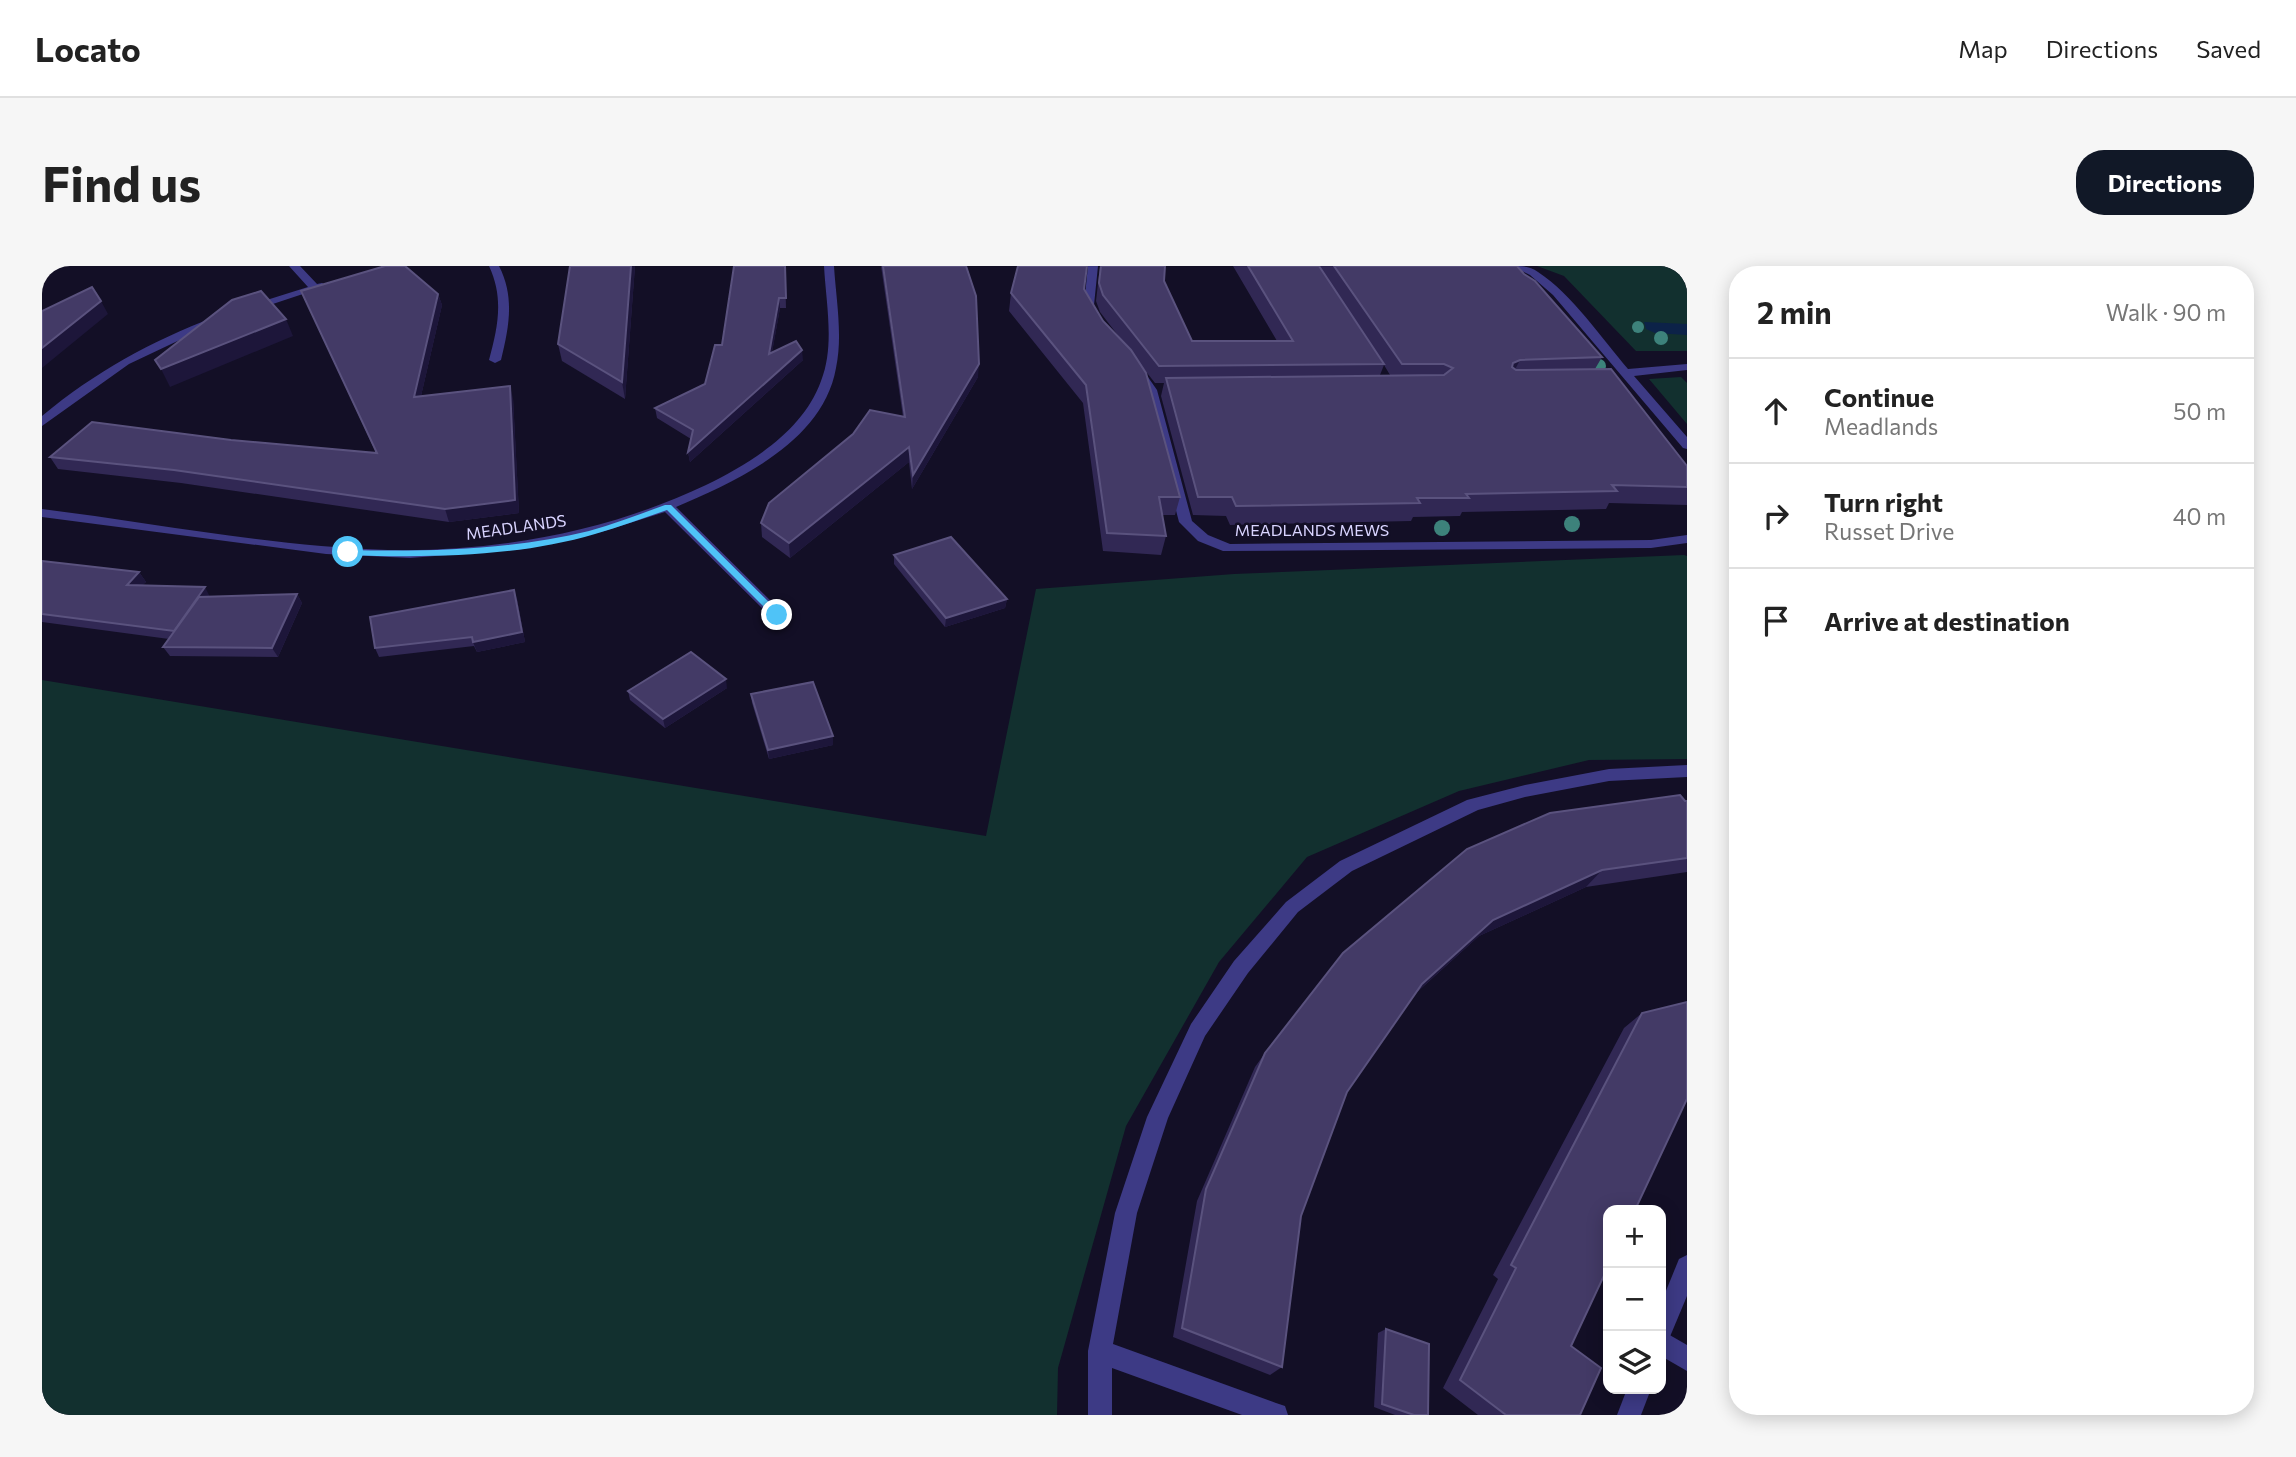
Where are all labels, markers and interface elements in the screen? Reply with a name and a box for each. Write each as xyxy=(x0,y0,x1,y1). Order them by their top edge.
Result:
text: Locato xyxy=(35,28,141,69)
text: Map xyxy=(1958,34,2008,63)
text: Directions xyxy=(2046,34,2158,63)
text: Saved xyxy=(2196,34,2261,63)
button: Directions xyxy=(2076,150,2254,215)
text: Find us xyxy=(42,152,201,212)
text: 2 min xyxy=(1757,293,1832,330)
text: Walk · 90 m xyxy=(2106,298,2226,326)
text: Continue xyxy=(1824,381,1934,412)
icon: ahead xyxy=(1757,392,1795,430)
text: 50 m xyxy=(2173,397,2226,425)
text: Meadlands xyxy=(1824,412,1938,440)
text: Turn right xyxy=(1824,486,1943,517)
icon: right xyxy=(1757,497,1795,535)
text: 40 m xyxy=(2173,502,2226,530)
street label: MEADLANDS xyxy=(465,510,567,543)
text: Russet Drive xyxy=(1824,517,1954,545)
street label: MEADLANDS MEWS xyxy=(1235,520,1389,539)
route start xyxy=(332,536,363,567)
route end xyxy=(761,599,792,630)
icon: arrive xyxy=(1757,602,1795,640)
text: Arrive at destination xyxy=(1824,605,2070,636)
map controls xyxy=(1603,1205,1666,1394)
button: + xyxy=(1603,1205,1666,1268)
button: − xyxy=(1603,1268,1666,1331)
button: layers xyxy=(1603,1331,1666,1394)

